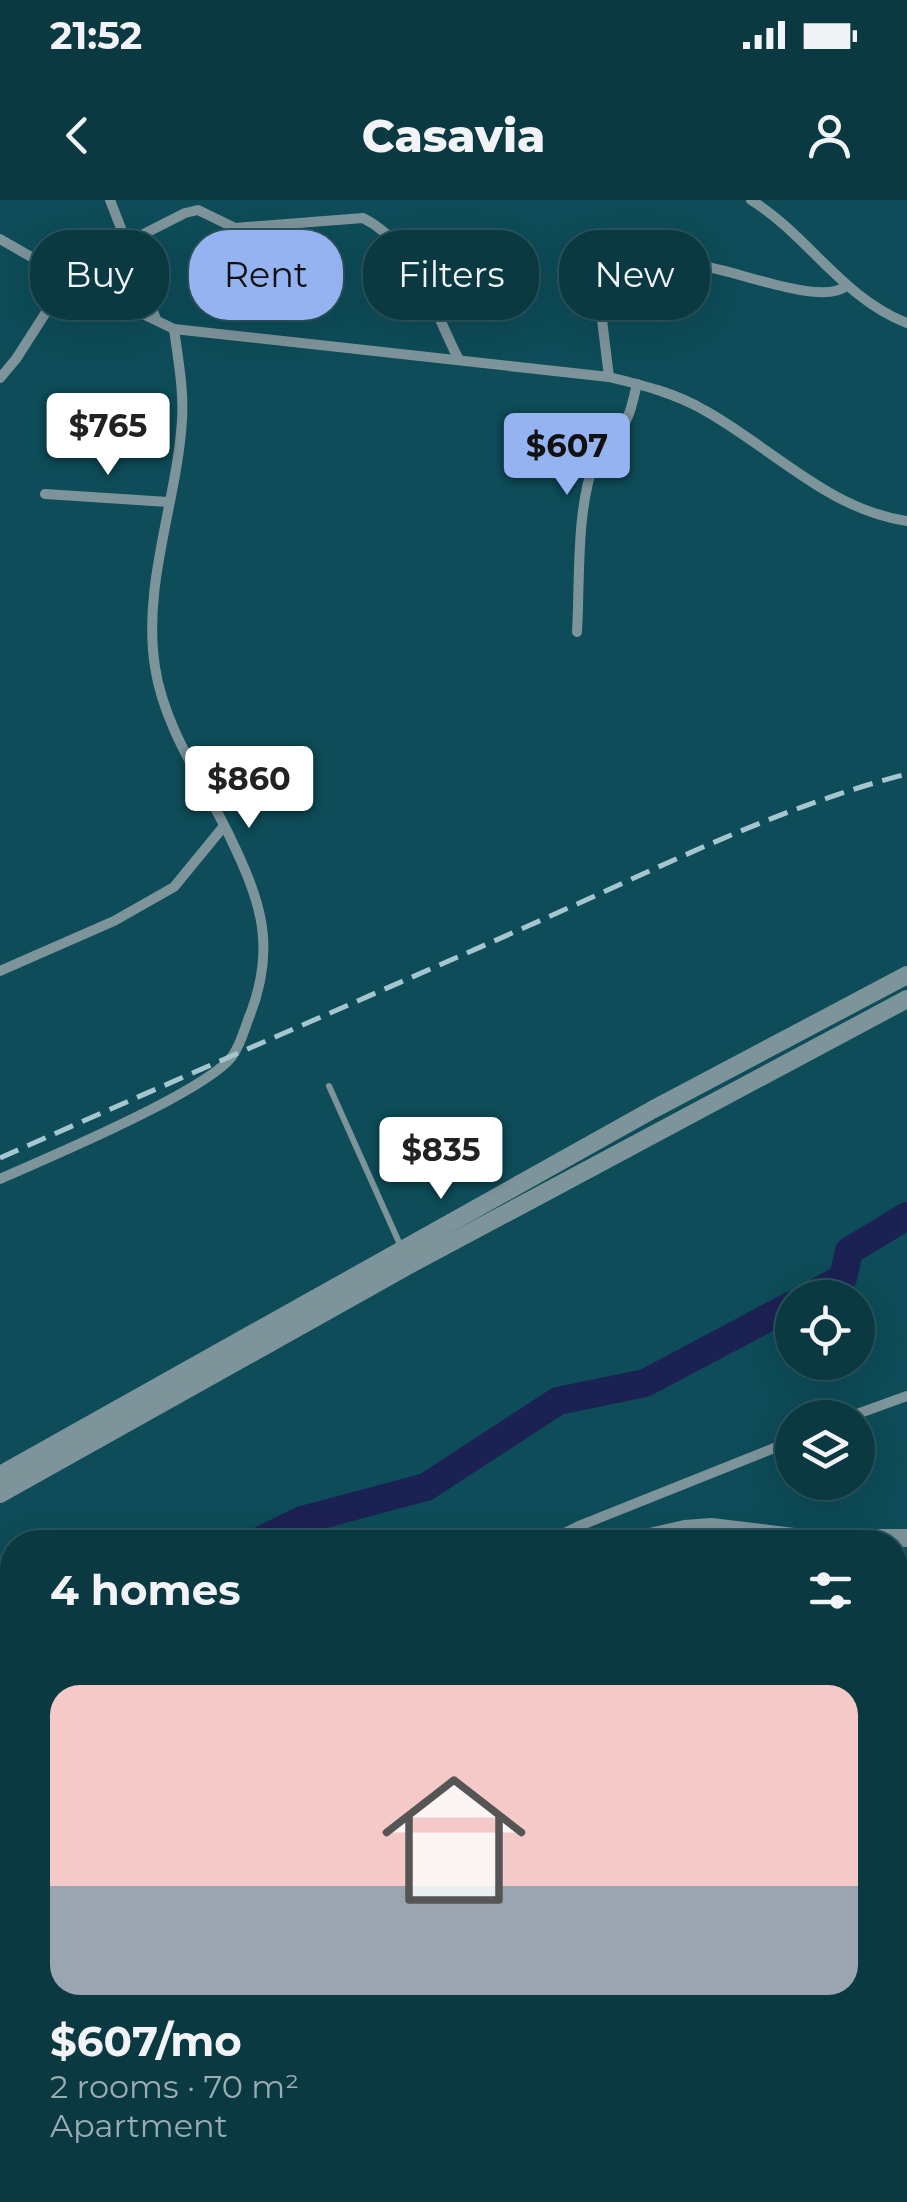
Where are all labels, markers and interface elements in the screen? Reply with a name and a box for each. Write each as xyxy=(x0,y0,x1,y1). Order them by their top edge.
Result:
text: 21:52 xyxy=(50,12,142,59)
icon: back xyxy=(50,108,105,163)
text: Casavia xyxy=(362,108,545,163)
icon: person xyxy=(802,108,857,163)
chip: Buy xyxy=(30,230,169,320)
chip: Rent xyxy=(189,230,343,320)
chip: Filters xyxy=(363,230,539,320)
chip: New xyxy=(559,230,710,320)
pin: $765 xyxy=(49,393,167,478)
text: $765 xyxy=(69,406,147,445)
pin: $607 xyxy=(508,413,626,498)
text: $607 xyxy=(526,426,608,465)
pin: $860 xyxy=(190,746,308,831)
text: $860 xyxy=(207,759,291,798)
pin: $835 xyxy=(382,1117,500,1202)
text: $835 xyxy=(401,1130,481,1169)
map controls xyxy=(775,1280,875,1500)
button: locate xyxy=(775,1280,875,1380)
button: layers xyxy=(775,1400,875,1500)
icon: filters xyxy=(803,1563,858,1618)
text: 4 homes xyxy=(50,1564,241,1616)
icon: home xyxy=(364,1750,544,1930)
text: $607/mo xyxy=(50,2015,242,2067)
text: 2 rooms · 70 m² xyxy=(50,2067,299,2106)
text: Apartment xyxy=(50,2106,228,2145)

